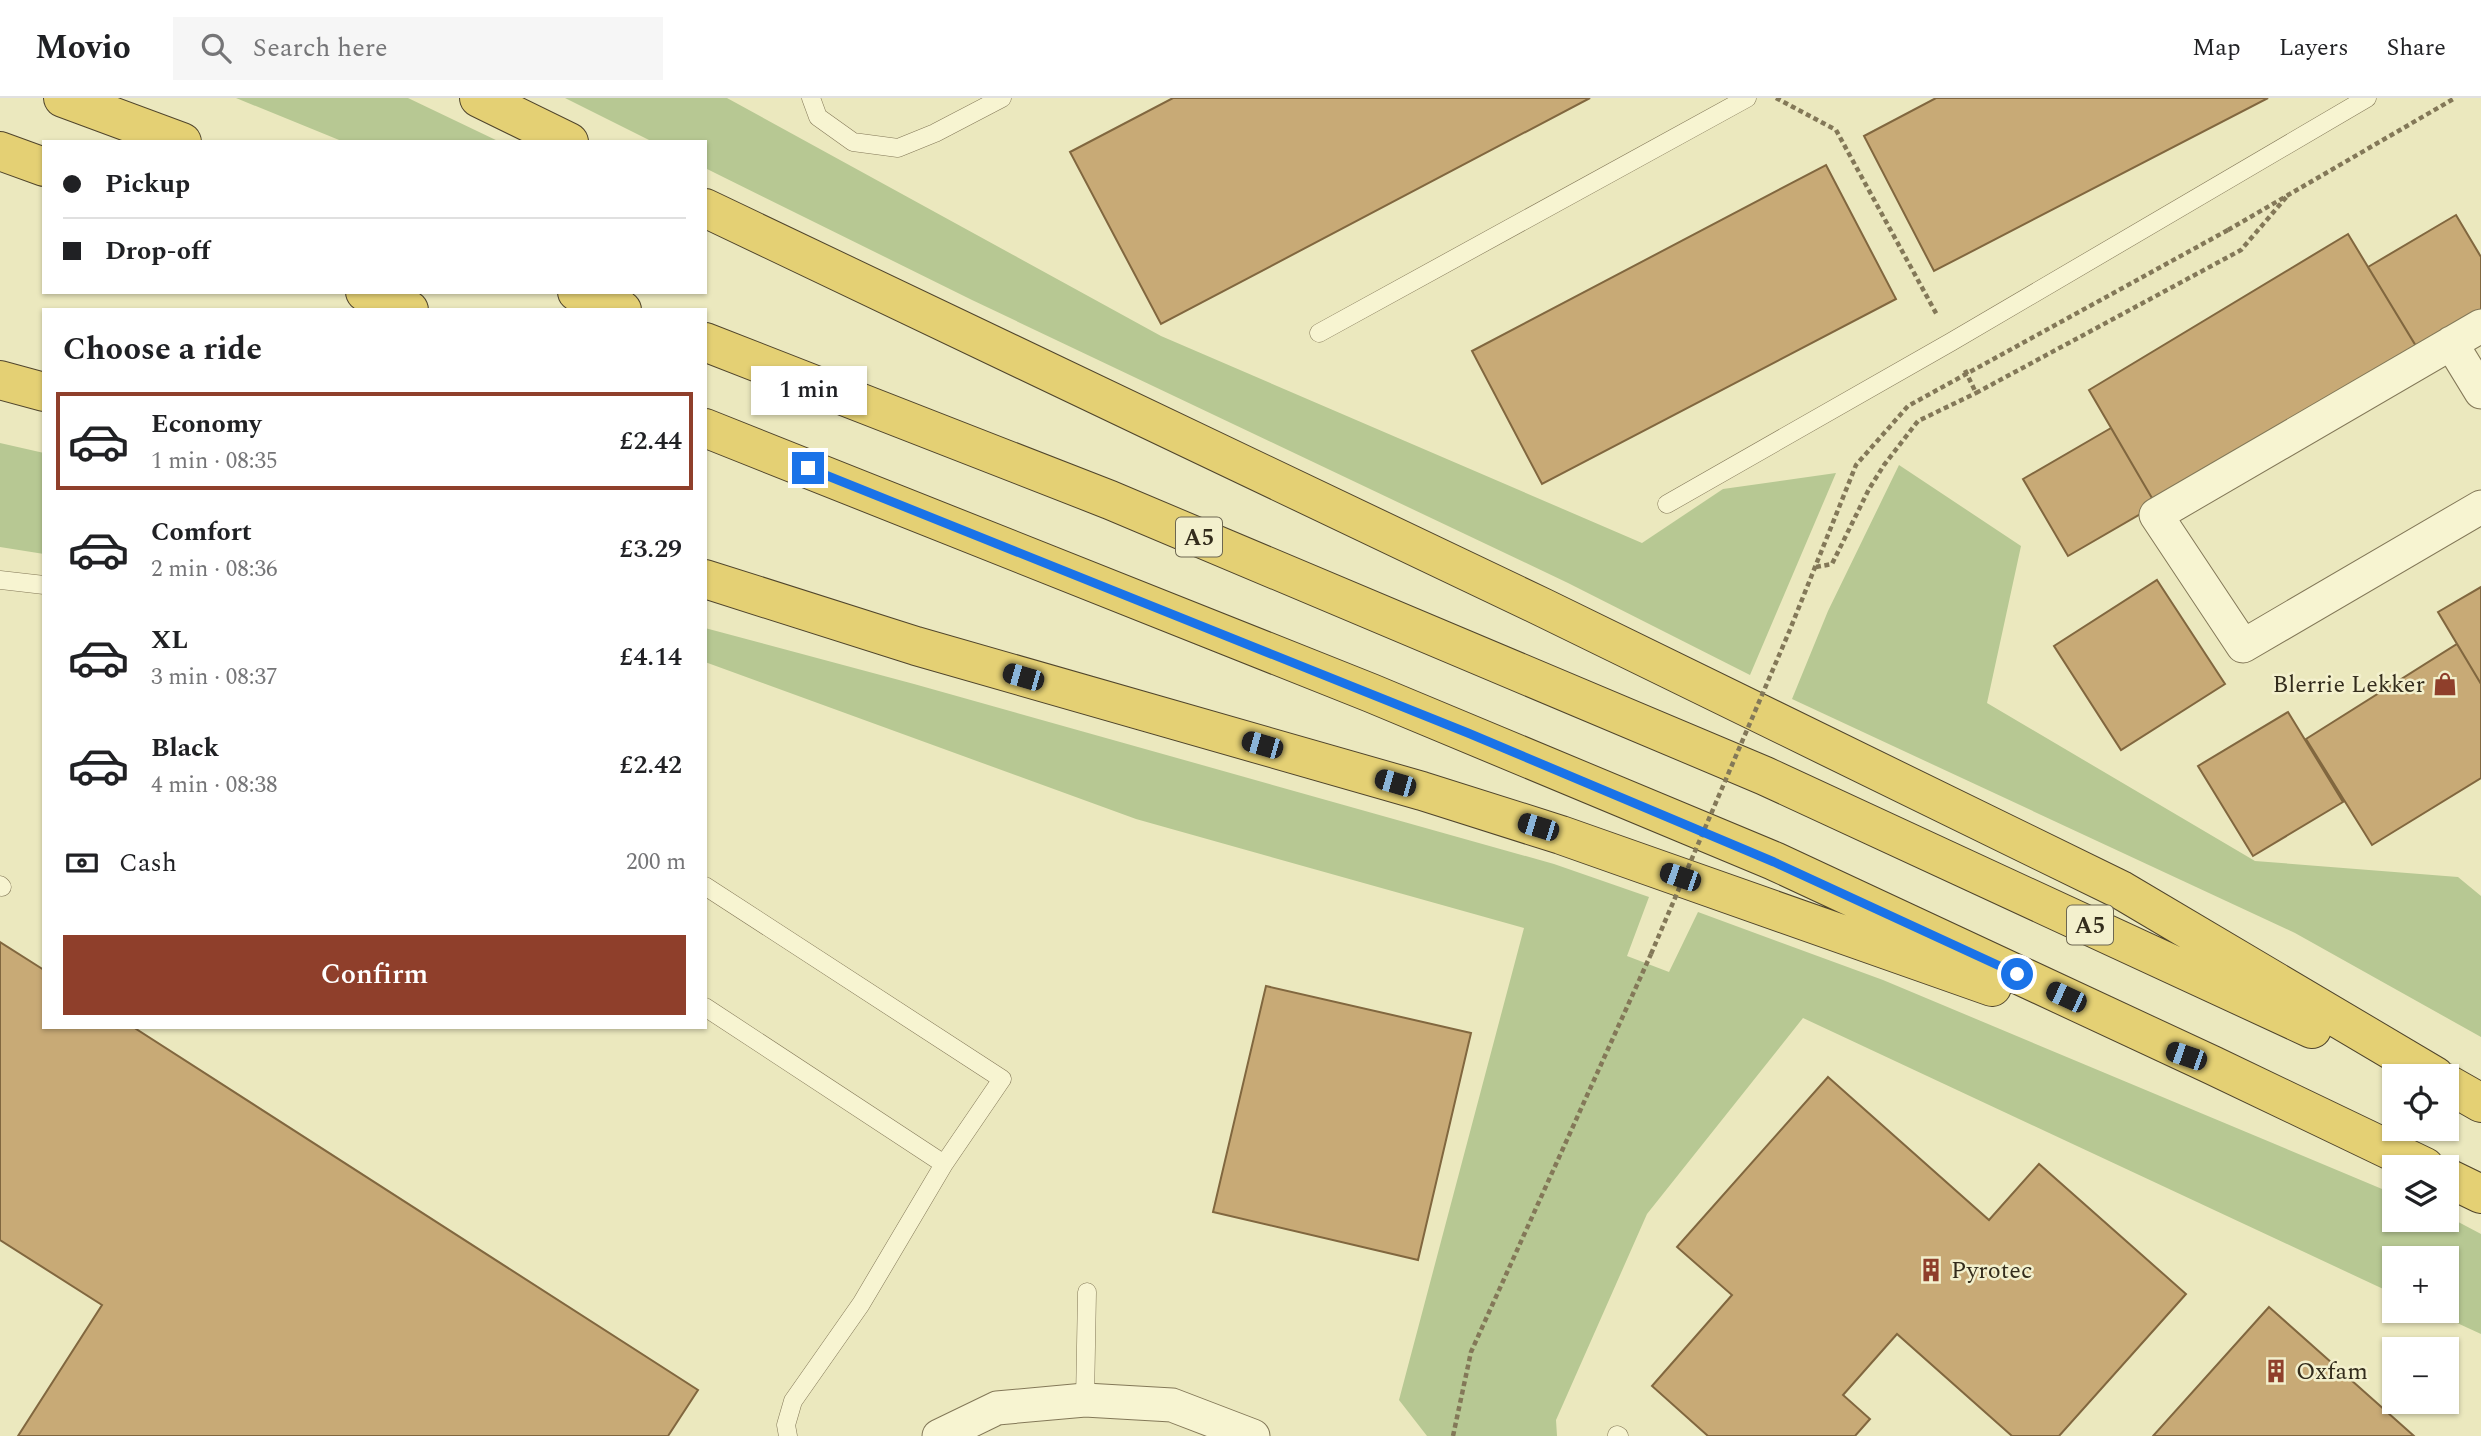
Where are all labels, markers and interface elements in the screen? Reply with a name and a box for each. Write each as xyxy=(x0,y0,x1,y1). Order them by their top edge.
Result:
search box xyxy=(173,17,663,80)
text: Movio xyxy=(35,23,131,73)
text: Search here xyxy=(253,28,388,68)
icon: search xyxy=(197,29,235,67)
text: Map xyxy=(2192,30,2241,66)
text: Layers xyxy=(2279,30,2349,66)
text: Share xyxy=(2387,30,2446,66)
text: Pickup xyxy=(105,164,190,204)
text: Drop-off xyxy=(105,231,210,271)
text: Choose a ride xyxy=(63,325,262,374)
callout: 1 min xyxy=(750,366,866,416)
text: 1 min xyxy=(779,373,839,408)
text: Economy xyxy=(151,404,261,444)
icon: car xyxy=(67,410,130,473)
text: £2.44 xyxy=(619,421,682,461)
text: 1 min · 08:35 xyxy=(151,444,278,479)
route end xyxy=(792,452,824,484)
text: Comfort xyxy=(151,512,252,552)
icon: car xyxy=(67,518,130,581)
road number: A5 xyxy=(1176,518,1222,556)
text: £3.29 xyxy=(619,529,682,569)
text: 2 min · 08:36 xyxy=(151,552,278,587)
text: XL xyxy=(151,620,188,660)
icon: car xyxy=(67,626,130,689)
text: £4.14 xyxy=(619,637,682,677)
text: 3 min · 08:37 xyxy=(151,660,278,695)
car xyxy=(1000,661,1047,693)
place label: Blerrie Lekker xyxy=(2273,667,2425,703)
shop icon: Blerrie Lekker xyxy=(2431,670,2459,698)
text: Black xyxy=(151,728,219,768)
car xyxy=(1239,729,1286,761)
icon: car xyxy=(67,734,130,797)
text: £2.42 xyxy=(619,745,682,785)
car xyxy=(1372,767,1419,799)
text: 4 min · 08:38 xyxy=(151,768,278,803)
car xyxy=(1515,811,1562,843)
text: Cash xyxy=(119,843,177,883)
icon: cash xyxy=(63,844,101,882)
text: 200 m xyxy=(626,845,686,880)
car xyxy=(1657,860,1704,894)
road number: A5 xyxy=(2067,905,2113,944)
button: Confirm xyxy=(63,935,686,1015)
route start xyxy=(2001,958,2033,990)
car xyxy=(2043,979,2090,1015)
car xyxy=(2163,1039,2210,1073)
map controls xyxy=(2382,1064,2459,1414)
button: locate xyxy=(2382,1064,2459,1141)
button: layers xyxy=(2382,1155,2459,1232)
button: + xyxy=(2382,1246,2459,1323)
place label: Pyrotec xyxy=(1951,1253,2032,1289)
building icon: Pyrotec xyxy=(1917,1256,1945,1284)
button: − xyxy=(2382,1337,2459,1414)
place label: Oxfam xyxy=(2296,1354,2368,1390)
building icon: Oxfam xyxy=(2262,1357,2290,1385)

